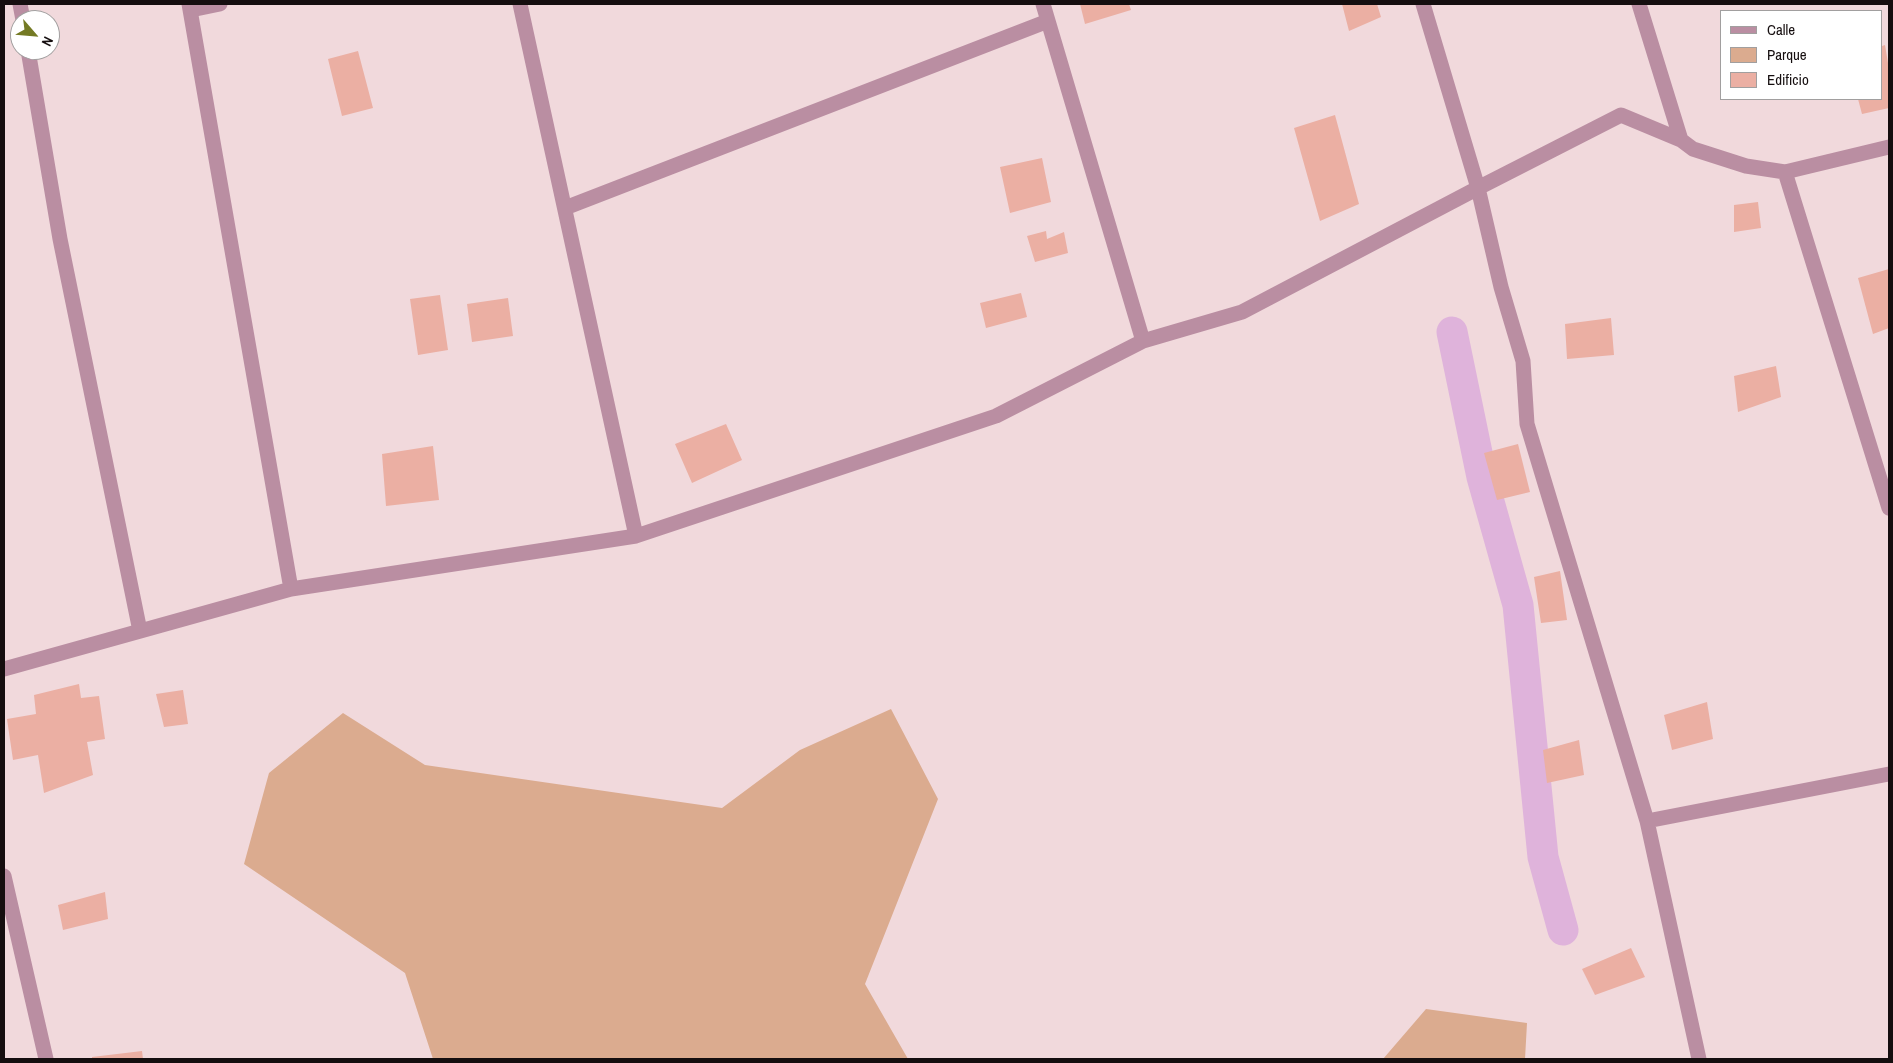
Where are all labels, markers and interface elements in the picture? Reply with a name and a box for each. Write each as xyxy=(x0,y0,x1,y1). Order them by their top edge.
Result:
north arrow xyxy=(10,10,60,60)
legend xyxy=(1720,10,1883,100)
text: Calle xyxy=(1767,19,1795,40)
text: N xyxy=(38,34,57,49)
text: Parque xyxy=(1767,44,1807,65)
text: Edificio xyxy=(1767,69,1809,90)

